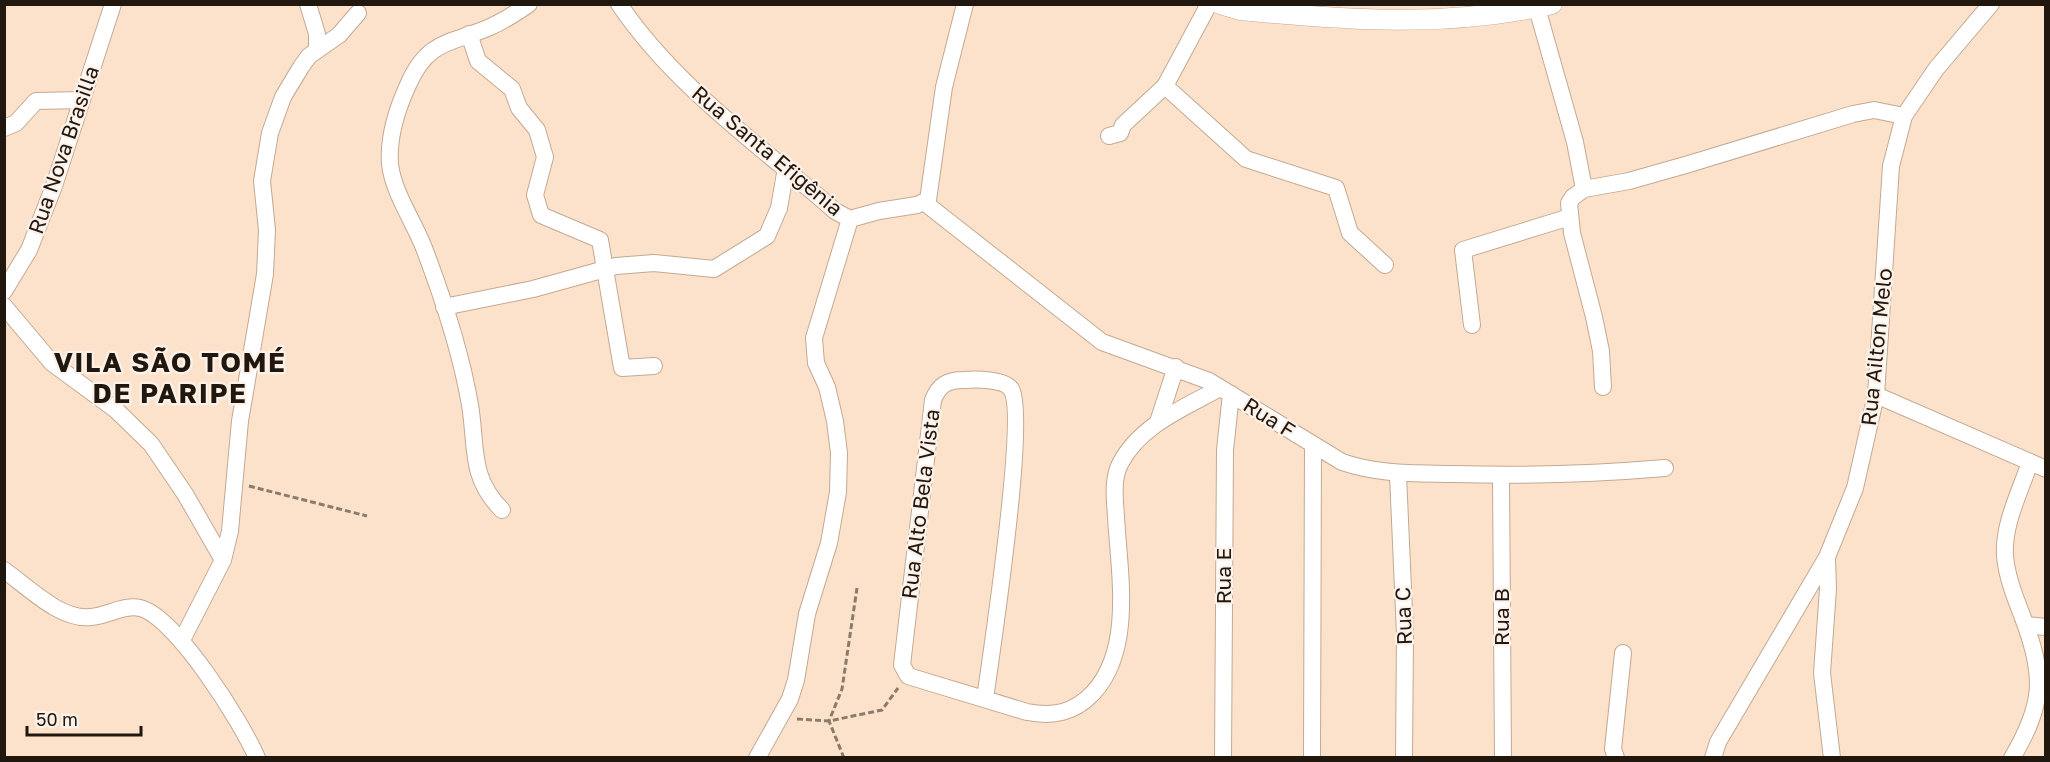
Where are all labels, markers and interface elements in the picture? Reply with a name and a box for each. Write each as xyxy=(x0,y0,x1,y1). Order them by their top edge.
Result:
street label: Rua Nova Brasilla xyxy=(22,62,104,237)
street label: Rua Santa Efigênia xyxy=(687,80,848,221)
street label: Rua Ailton Melo xyxy=(1855,267,1897,427)
district label: VILA SÃO TOMÉ DE PARIPE xyxy=(54,346,286,409)
street label: Rua F xyxy=(1239,391,1300,443)
street label: Rua Alto Bela Vista xyxy=(895,407,945,600)
street label: Rua E xyxy=(1210,548,1236,604)
street label: Rua C xyxy=(1389,587,1417,645)
street label: Rua B xyxy=(1488,588,1514,646)
scale bar xyxy=(27,699,141,737)
text: 50 m xyxy=(36,708,78,730)

